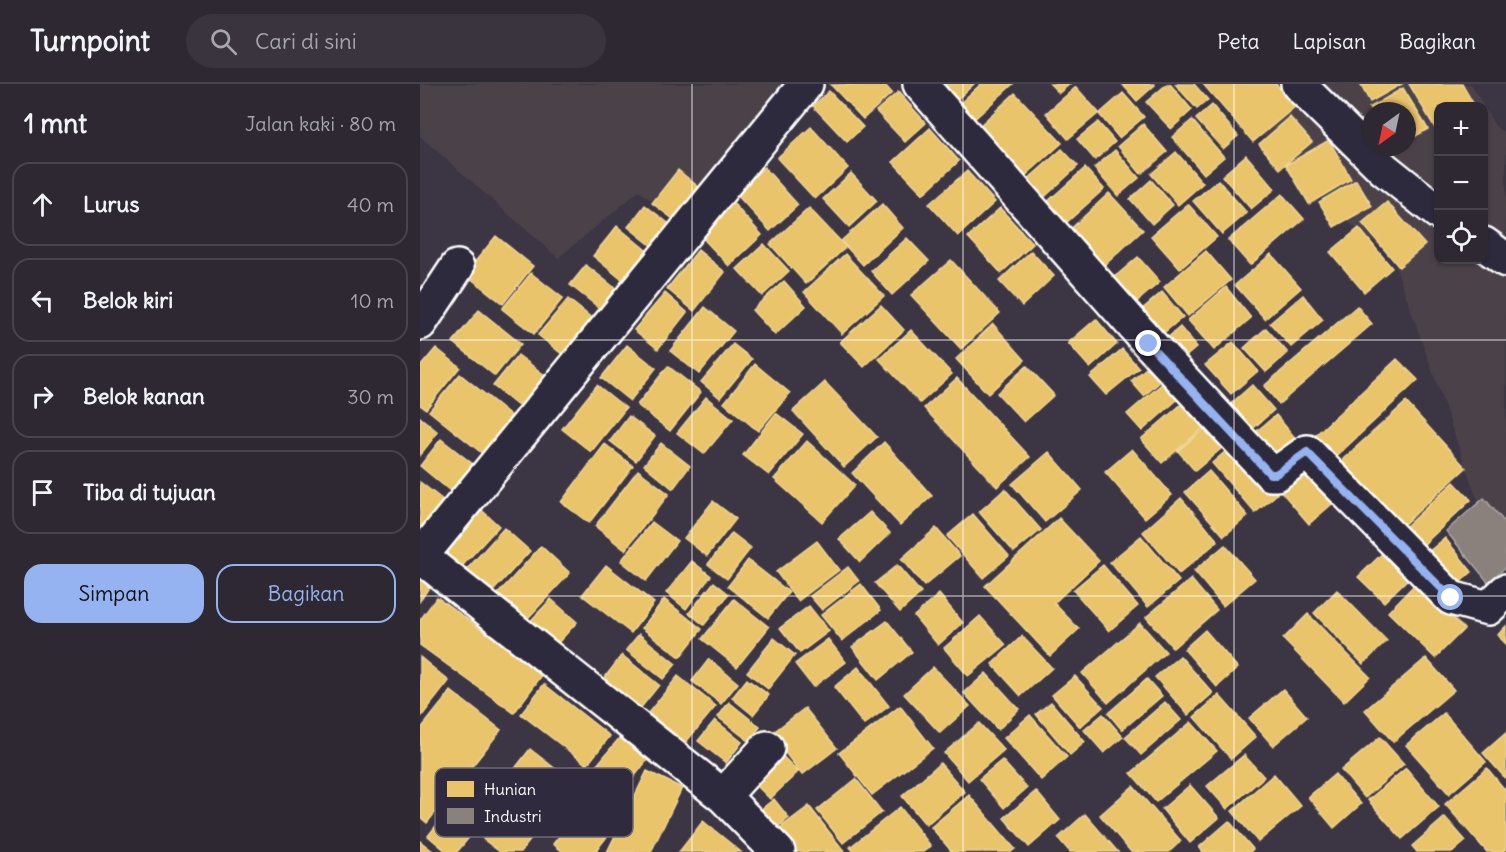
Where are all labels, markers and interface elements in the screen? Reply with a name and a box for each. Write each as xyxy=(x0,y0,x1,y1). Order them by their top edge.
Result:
search box xyxy=(186,14,606,68)
text: Turnpoint xyxy=(30,23,150,59)
icon: search xyxy=(207,25,240,58)
text: Cari di sini xyxy=(255,27,357,55)
text: Peta xyxy=(1217,28,1260,55)
text: Lapisan xyxy=(1293,28,1366,55)
text: Bagikan xyxy=(1399,28,1476,55)
north arrow xyxy=(1362,102,1416,156)
map controls xyxy=(1434,102,1488,264)
button: + xyxy=(1434,102,1488,156)
text: 1 mnt xyxy=(24,107,87,140)
text: Jalan kaki · 80 m xyxy=(245,111,396,136)
button: − xyxy=(1434,156,1488,210)
icon: ahead xyxy=(26,188,59,221)
text: Lurus xyxy=(83,190,139,218)
text: 40 m xyxy=(347,192,394,217)
button: locate xyxy=(1434,210,1488,264)
icon: left xyxy=(26,284,59,317)
text: Belok kiri xyxy=(83,286,173,314)
text: 10 m xyxy=(351,288,394,313)
route end xyxy=(1135,330,1161,356)
icon: right xyxy=(26,380,59,413)
text: Belok kanan xyxy=(83,382,205,410)
text: 30 m xyxy=(347,384,394,409)
icon: arrive xyxy=(26,476,59,509)
text: Tiba di tujuan xyxy=(83,478,216,506)
button: Simpan xyxy=(24,564,204,623)
button: Bagikan xyxy=(216,564,396,623)
route start xyxy=(1437,584,1463,610)
legend xyxy=(435,768,633,837)
text: Hunian xyxy=(484,779,536,799)
text: Industri xyxy=(484,806,542,826)

